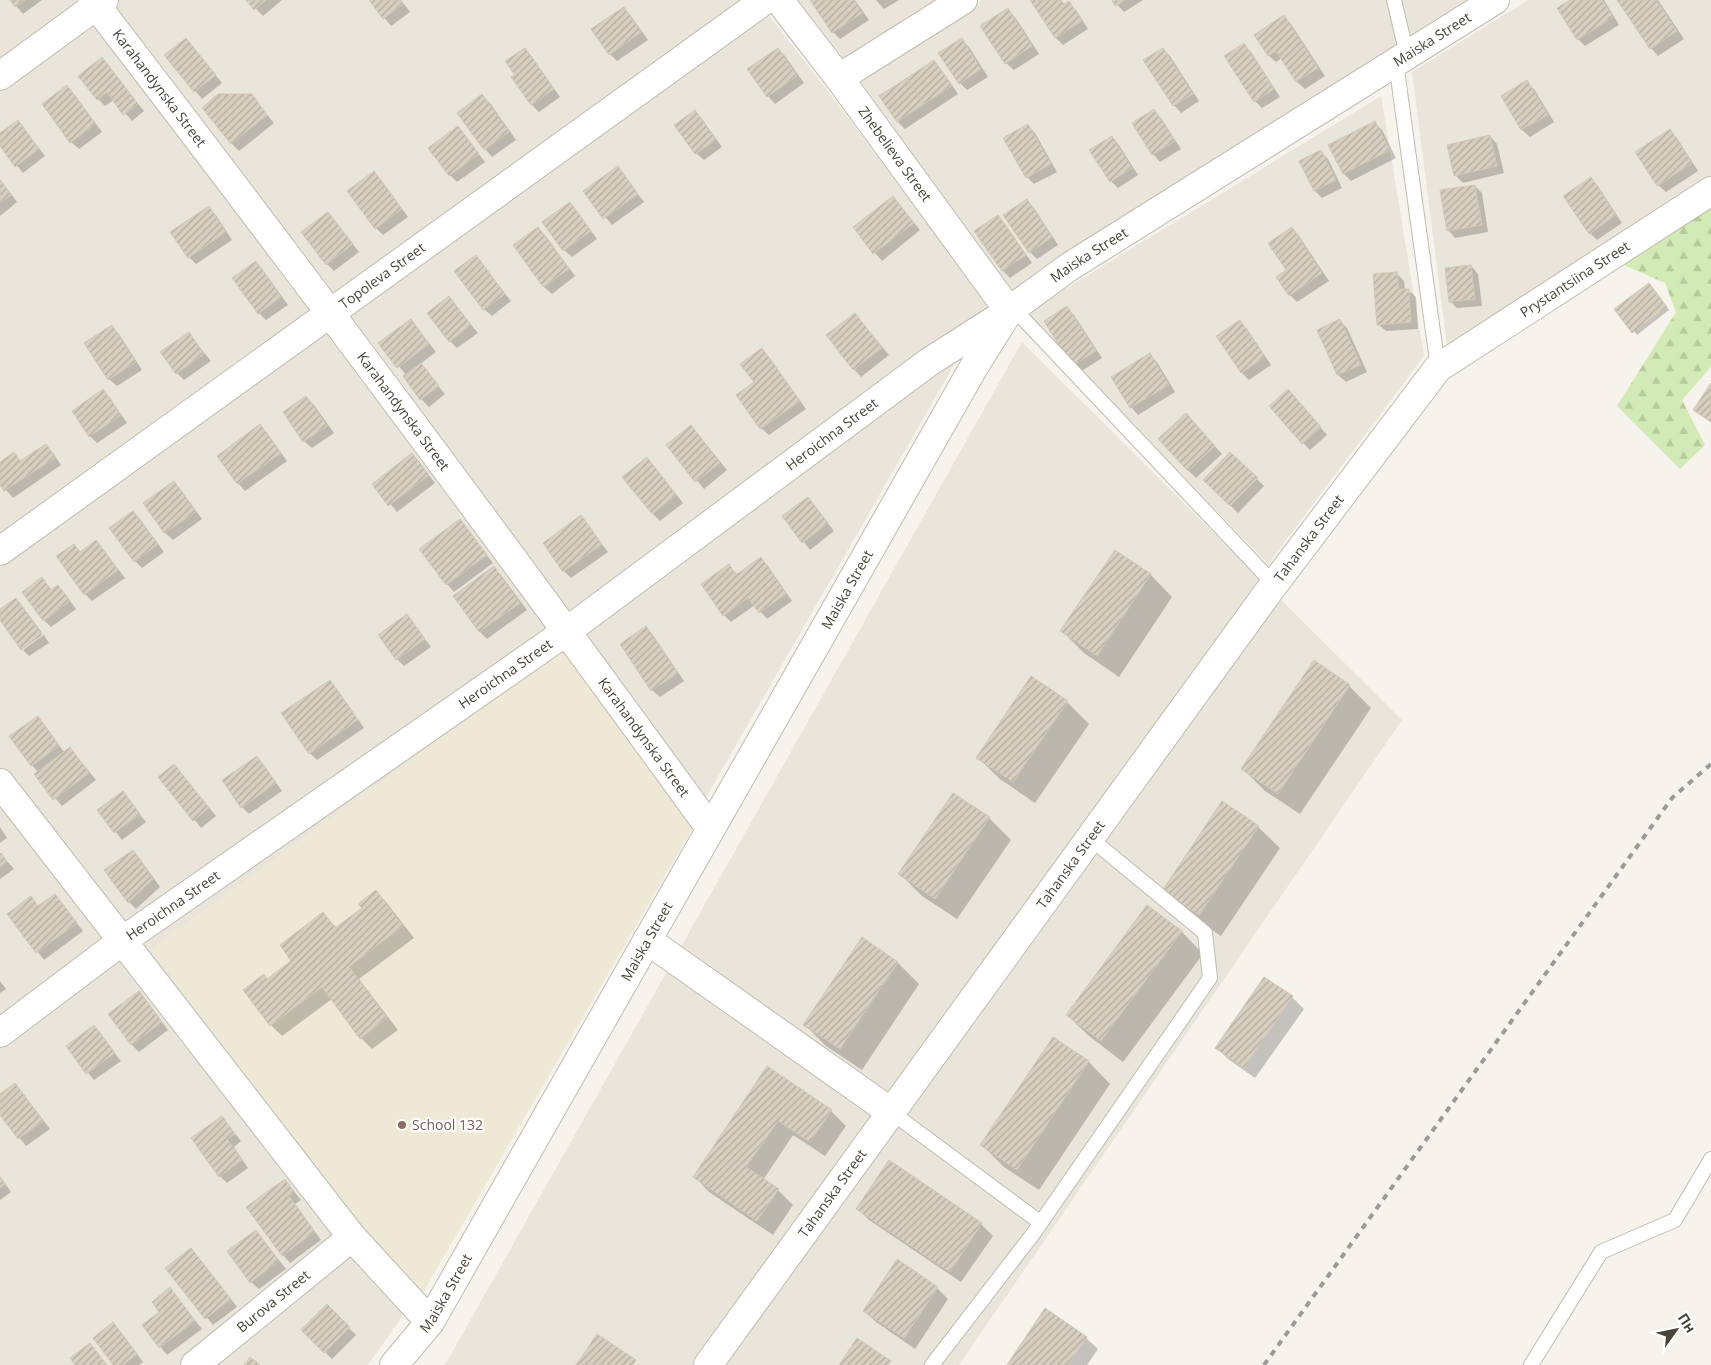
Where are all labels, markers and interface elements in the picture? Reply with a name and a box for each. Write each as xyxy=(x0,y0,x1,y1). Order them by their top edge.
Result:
street label: Maiska Street xyxy=(1389,8,1474,71)
street label: Karahandynska Street xyxy=(109,25,211,151)
street label: Zhebelieva Street xyxy=(854,102,936,205)
street label: Maiska Street xyxy=(1046,223,1131,287)
street label: Prystantsiina Street xyxy=(1516,236,1633,321)
street label: Topoleva Street xyxy=(335,238,429,313)
street label: Karahandynska Street xyxy=(353,348,454,474)
street label: Heroichna Street xyxy=(781,393,881,474)
street label: Tahanska Street xyxy=(1269,490,1348,586)
street label: Maiska Street xyxy=(817,546,877,632)
street label: Heroichna Street xyxy=(454,634,556,713)
street label: Karahandynska Street xyxy=(594,673,694,801)
street label: Tahanska Street xyxy=(1032,816,1109,912)
street label: Heroichna Street xyxy=(122,866,223,944)
street label: Maiska Street xyxy=(616,898,676,984)
place label: School 132 xyxy=(412,1115,483,1134)
marker: School 132 xyxy=(396,1119,408,1131)
street label: Tahanska Street xyxy=(793,1145,871,1241)
street label: Maiska Street xyxy=(415,1250,476,1336)
street label: Burova Street xyxy=(232,1265,314,1336)
north arrow xyxy=(1651,1305,1701,1355)
text: Пн xyxy=(1674,1309,1701,1336)

